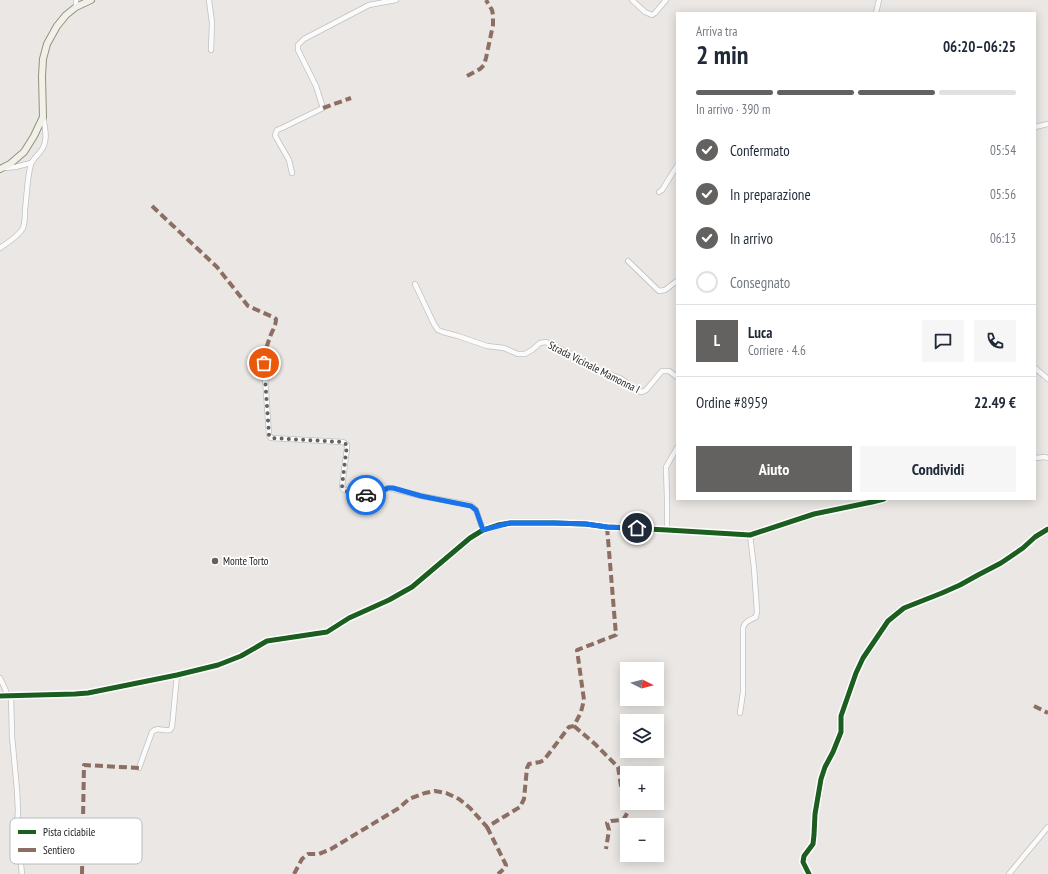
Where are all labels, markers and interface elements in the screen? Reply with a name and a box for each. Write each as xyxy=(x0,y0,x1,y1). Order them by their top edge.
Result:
text: Arriva tra xyxy=(696,23,737,40)
text: 06:20–06:25 xyxy=(943,37,1016,56)
text: 2 min xyxy=(696,38,749,71)
text: In arrivo · 390 m xyxy=(696,101,770,118)
icon: check xyxy=(696,139,718,161)
text: Confermato xyxy=(730,141,790,160)
text: 05:54 xyxy=(990,142,1016,159)
icon: check xyxy=(696,183,718,205)
text: In preparazione xyxy=(730,185,811,204)
text: 05:56 xyxy=(990,186,1016,203)
icon: check xyxy=(696,227,718,249)
text: In arrivo xyxy=(730,229,773,248)
text: 06:13 xyxy=(990,230,1016,247)
text: Consegnato xyxy=(730,273,790,292)
button: chat xyxy=(922,320,964,362)
button: phone xyxy=(974,320,1016,362)
text: Luca xyxy=(748,323,773,342)
text: L xyxy=(714,331,720,350)
street label: Strada Vicinale Mamonna I xyxy=(546,338,642,396)
text: Corriere · 4.6 xyxy=(748,342,806,359)
pin xyxy=(247,346,281,380)
icon: bag xyxy=(253,352,275,374)
text: Ordine #8959 xyxy=(696,393,768,412)
text: 22.49 € xyxy=(974,393,1016,412)
button: Aiuto xyxy=(696,446,852,492)
button: Condividi xyxy=(860,446,1016,492)
courier xyxy=(346,475,386,515)
icon: car xyxy=(355,484,377,506)
pin xyxy=(620,511,654,545)
icon: home xyxy=(626,517,648,539)
place label: Monte Torto xyxy=(223,554,269,568)
marker: Monte Torto xyxy=(210,556,220,566)
north arrow xyxy=(620,662,664,706)
map controls xyxy=(620,662,664,862)
button: layers xyxy=(620,714,664,758)
button: + xyxy=(620,766,664,810)
legend xyxy=(10,818,142,864)
button: − xyxy=(620,818,664,862)
text: Pista ciclabile xyxy=(43,825,96,839)
text: Sentiero xyxy=(43,843,75,857)

